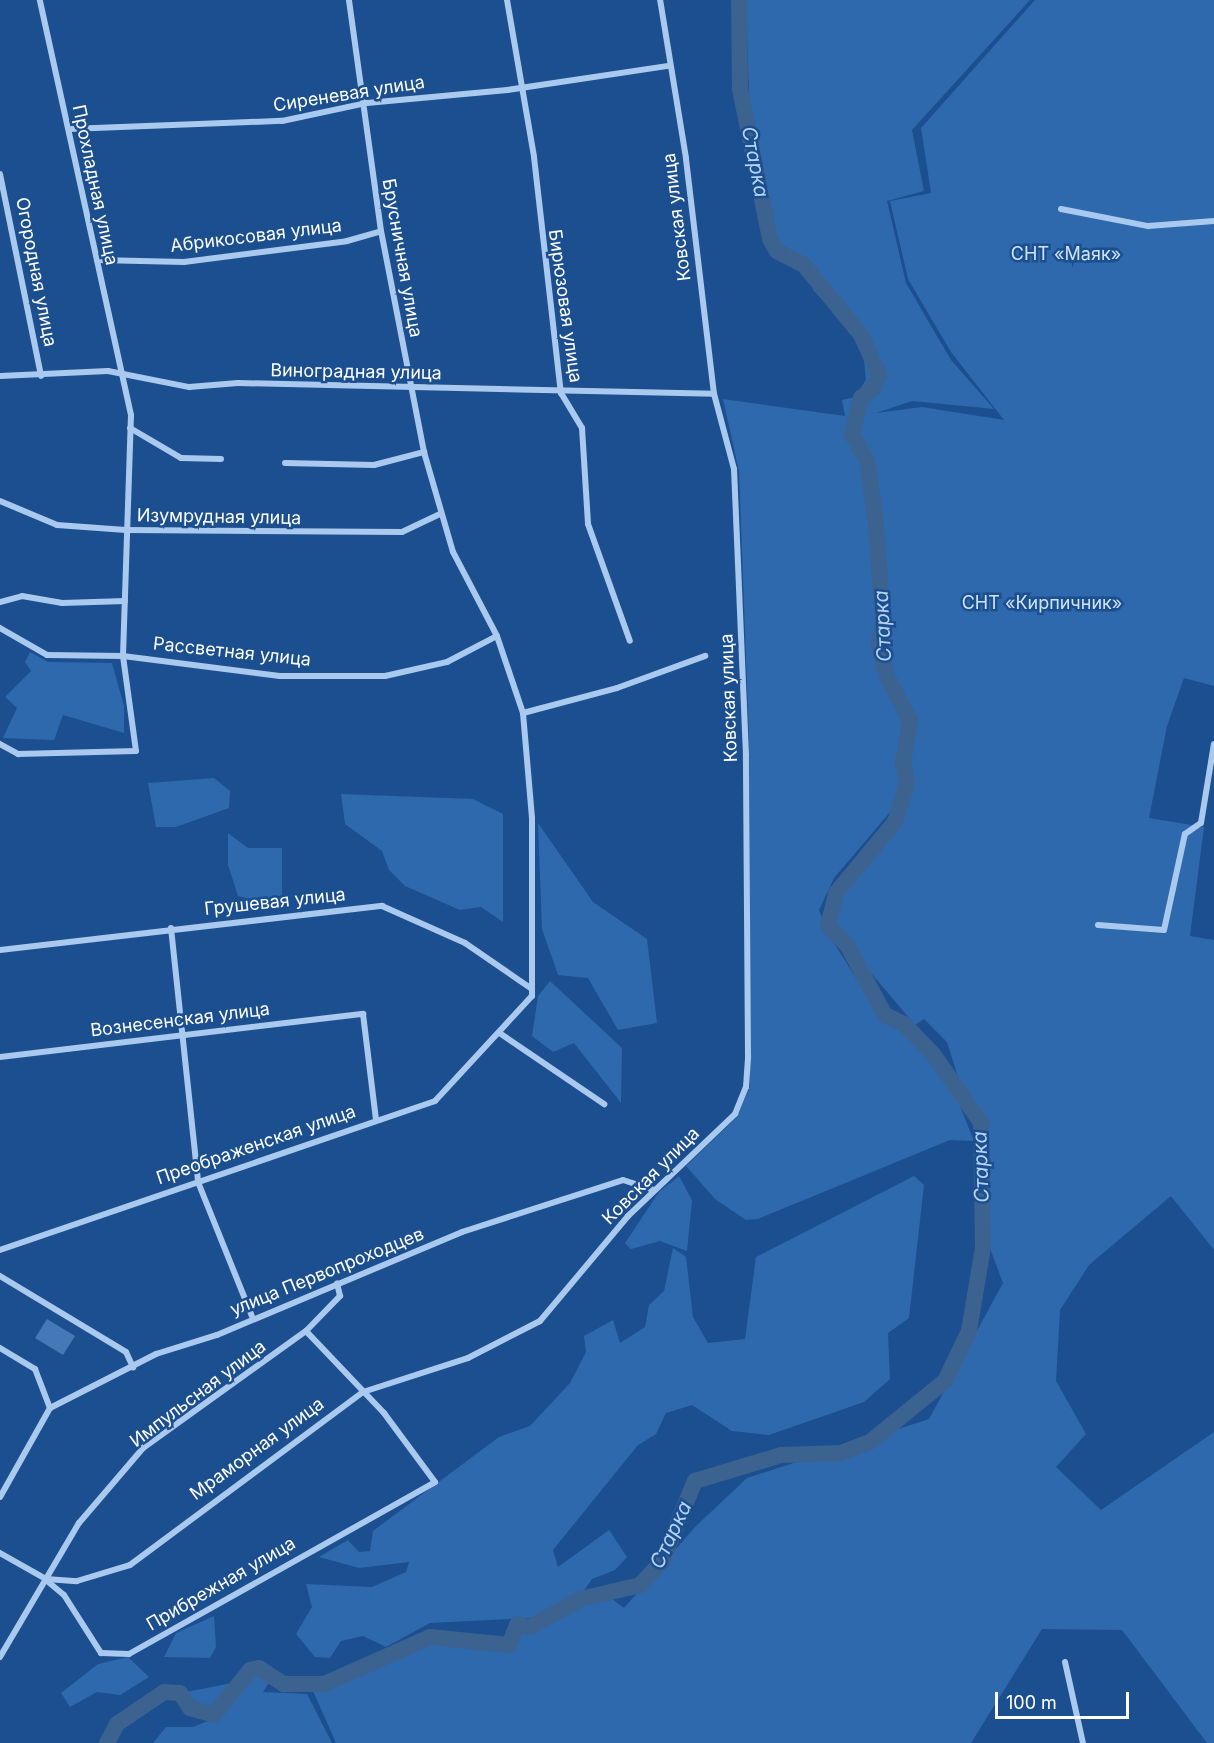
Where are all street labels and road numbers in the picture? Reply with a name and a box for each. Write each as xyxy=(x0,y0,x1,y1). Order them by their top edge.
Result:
street label: Сиреневая улица xyxy=(272,71,426,117)
street label: Прохладная улица xyxy=(67,103,123,267)
street label: Ковская улица xyxy=(658,152,696,282)
street label: Брусничная улица xyxy=(377,177,427,339)
street label: Огородная улица xyxy=(11,195,61,349)
street label: Абрикосовая улица xyxy=(169,215,343,257)
street label: Бирюзовая улица xyxy=(544,228,586,384)
street label: Виноградная улица xyxy=(270,360,442,384)
street label: Изумрудная улица xyxy=(137,505,301,529)
street label: Рассветная улица xyxy=(152,633,312,671)
street label: Ковская улица xyxy=(716,633,742,763)
street label: Грушевая улица xyxy=(203,884,347,920)
street label: Вознесенская улица xyxy=(89,998,271,1042)
street label: Преображенская улица xyxy=(154,1101,358,1189)
street label: Ковская улица xyxy=(598,1123,704,1229)
street label: улица Первопроходцев xyxy=(227,1223,427,1321)
street label: Импульсная улица xyxy=(126,1336,270,1452)
street label: Мраморная улица xyxy=(186,1393,328,1505)
street label: Прибрежная улица xyxy=(143,1533,299,1635)

